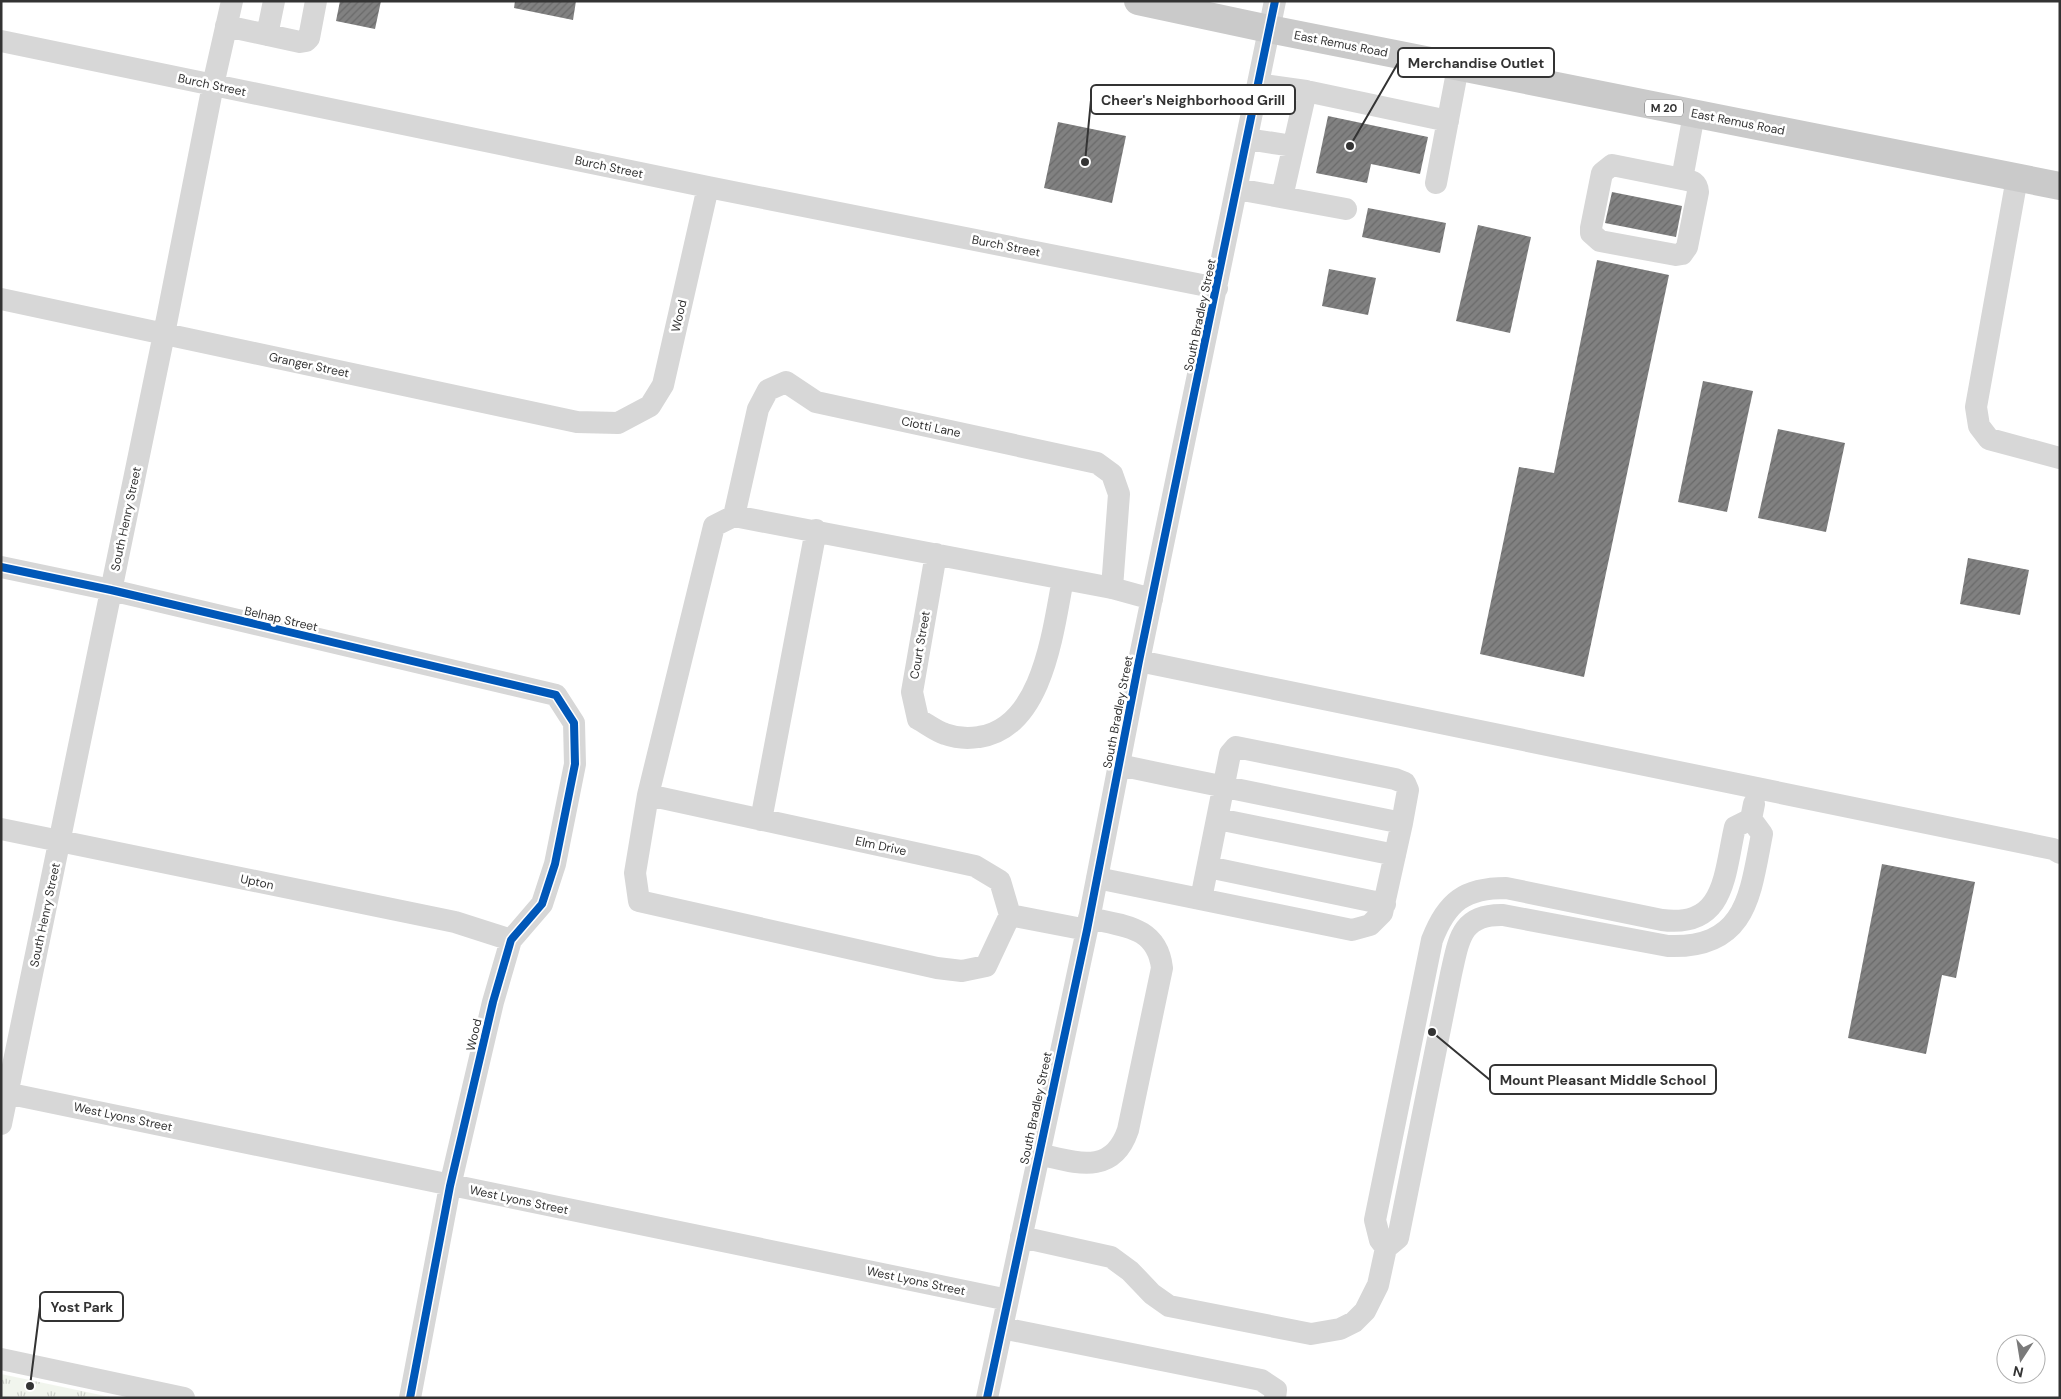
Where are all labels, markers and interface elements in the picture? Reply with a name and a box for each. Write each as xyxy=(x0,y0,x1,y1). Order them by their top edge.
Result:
street label: East Remus Road xyxy=(1293,27,1389,61)
callout: Merchandise Outlet xyxy=(1398,48,1554,77)
text: Merchandise Outlet xyxy=(1408,54,1544,72)
street label: Burch Street xyxy=(176,70,248,100)
callout: Cheer's Neighborhood Grill xyxy=(1091,85,1295,114)
text: Cheer's Neighborhood Grill xyxy=(1101,91,1285,109)
road number: M 20 xyxy=(1645,100,1683,116)
street label: East Remus Road xyxy=(1690,105,1786,139)
street label: Burch Street xyxy=(573,152,645,182)
street label: Burch Street xyxy=(970,232,1042,261)
street label: South Bradley Street xyxy=(1180,257,1220,373)
street label: Wood xyxy=(668,298,690,334)
street label: Granger Street xyxy=(267,349,351,381)
street label: Ciotti Lane xyxy=(900,413,962,441)
street label: South Henry Street xyxy=(107,465,145,572)
street label: Belnap Street xyxy=(243,603,320,635)
street label: Court Street xyxy=(906,609,934,680)
street label: South Bradley Street xyxy=(1099,654,1137,770)
street label: Elm Drive xyxy=(854,833,908,859)
street label: South Henry Street xyxy=(26,861,64,968)
street label: Upton xyxy=(239,871,275,893)
street label: Wood xyxy=(463,1017,485,1053)
street label: South Bradley Street xyxy=(1016,1050,1056,1166)
callout: Mount Pleasant Middle School xyxy=(1490,1065,1716,1094)
text: Mount Pleasant Middle School xyxy=(1500,1071,1706,1089)
street label: West Lyons Street xyxy=(72,1099,174,1135)
street label: West Lyons Street xyxy=(468,1182,570,1218)
street label: West Lyons Street xyxy=(865,1263,967,1299)
callout: Yost Park xyxy=(40,1292,123,1321)
text: Yost Park xyxy=(51,1298,113,1316)
north arrow xyxy=(1996,1334,2046,1384)
text: N xyxy=(2011,1362,2025,1382)

